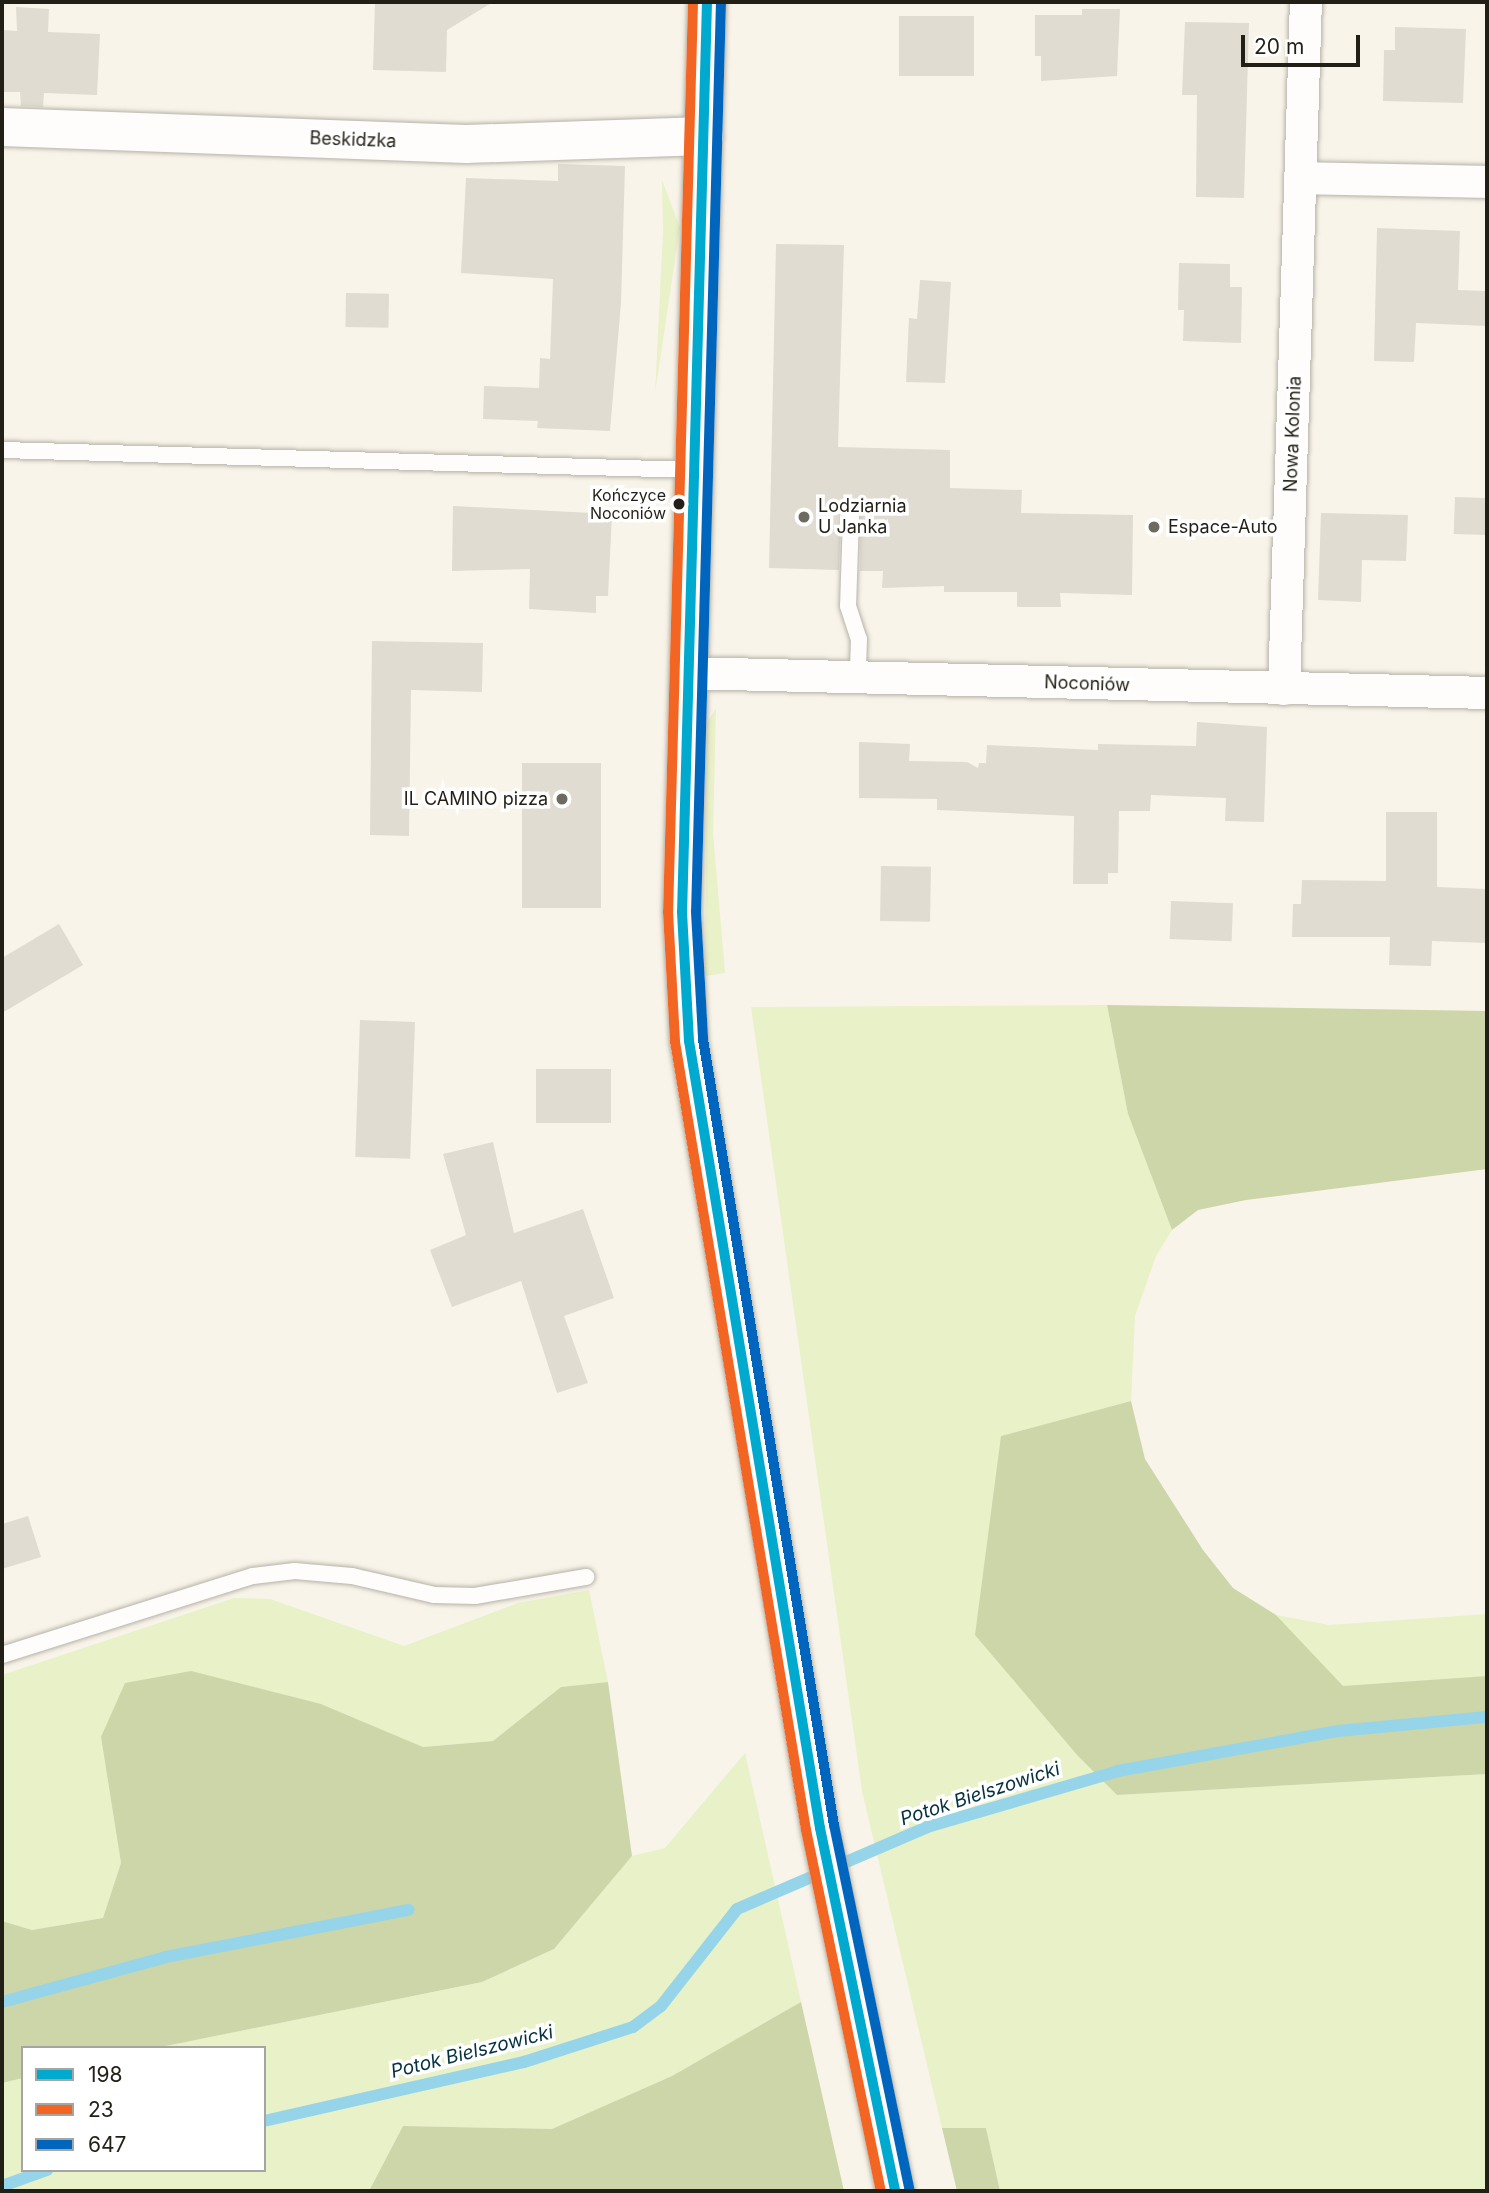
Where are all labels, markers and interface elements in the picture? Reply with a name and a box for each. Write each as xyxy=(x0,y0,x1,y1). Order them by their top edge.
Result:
scale bar xyxy=(1244,21,1363,65)
text: 20 m xyxy=(1254,34,1304,59)
street label: Beskidzka xyxy=(309,128,397,152)
street label: Nowa Kolonia xyxy=(1280,375,1306,493)
place label: Kończyce Noconiów xyxy=(590,485,666,523)
place label: Lodziarnia U Janka xyxy=(818,496,907,538)
marker: Kończyce Noconiów xyxy=(672,497,686,511)
marker: Lodziarnia U Janka xyxy=(796,509,812,525)
place label: Espace-Auto xyxy=(1168,516,1278,538)
marker: Espace-Auto xyxy=(1146,519,1162,535)
street label: Noconiów xyxy=(1044,672,1130,696)
place label: IL CAMINO pizza xyxy=(404,788,548,810)
marker: IL CAMINO pizza xyxy=(554,791,570,807)
water label: Potok Bielszowicki xyxy=(897,1757,1063,1831)
water label: Potok Bielszowicki xyxy=(388,2021,556,2083)
legend xyxy=(21,2046,266,2172)
text: 198 xyxy=(88,2062,123,2087)
text: 23 xyxy=(88,2097,114,2122)
text: 647 xyxy=(88,2132,126,2157)

